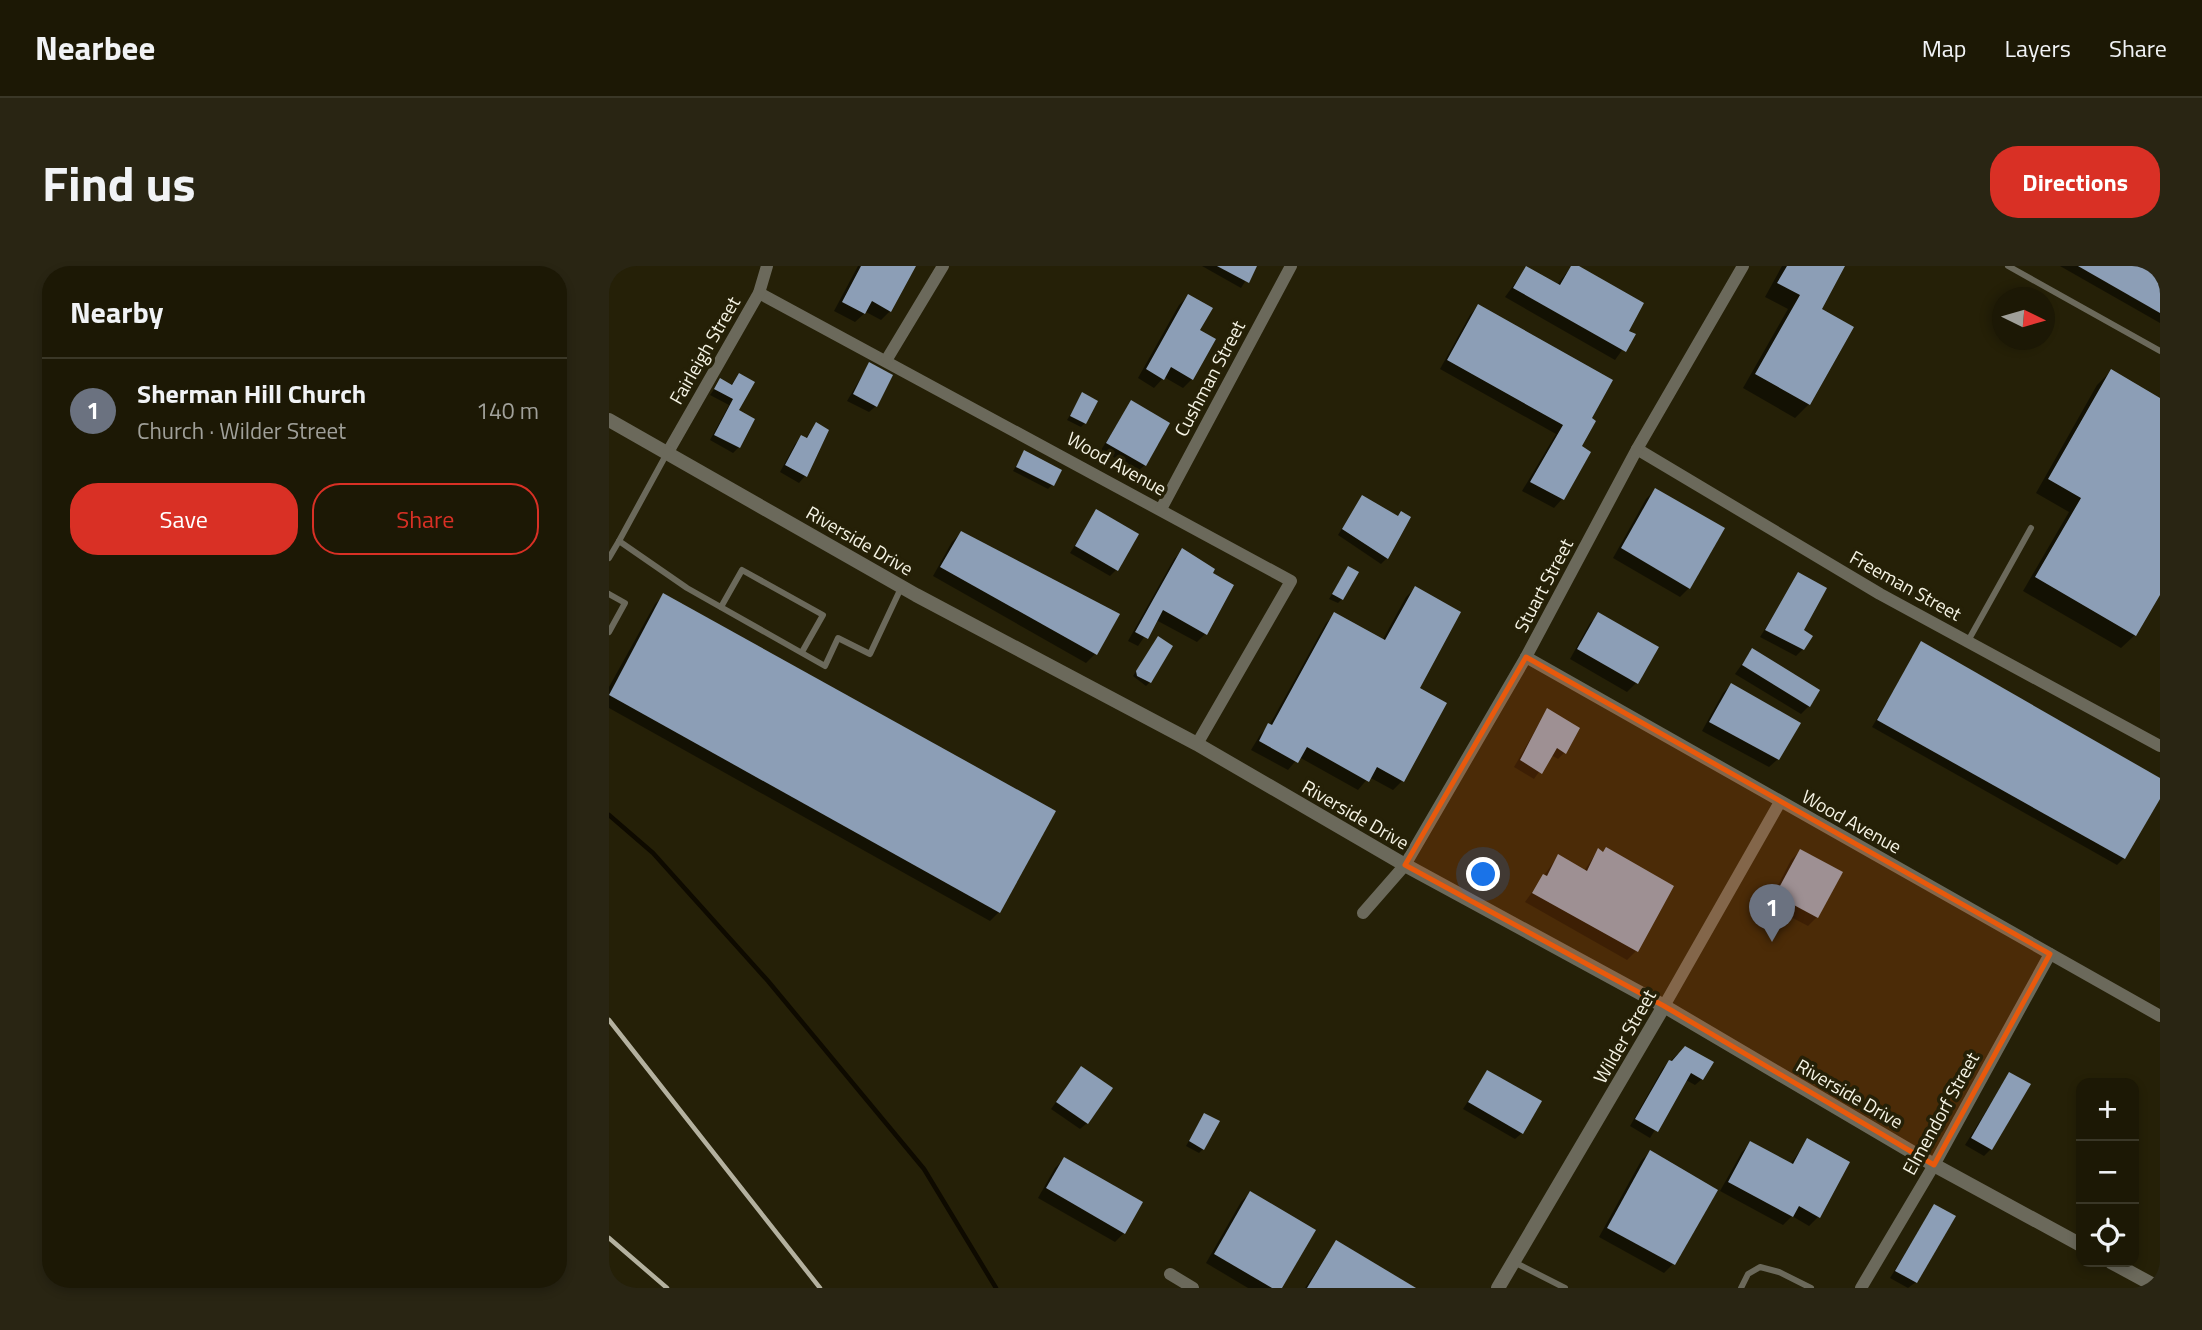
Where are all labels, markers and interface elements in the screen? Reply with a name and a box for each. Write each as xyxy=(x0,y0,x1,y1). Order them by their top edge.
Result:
text: Nearbee xyxy=(35,23,155,73)
text: Map xyxy=(1922,30,1967,66)
text: Layers xyxy=(2005,30,2071,66)
text: Share xyxy=(2109,30,2167,66)
text: Find us xyxy=(42,145,196,220)
button: Directions xyxy=(1990,146,2160,218)
north arrow xyxy=(1992,287,2055,350)
text: Nearby xyxy=(70,289,163,335)
street label: Fairleigh Street xyxy=(661,290,747,410)
street label: Cushman Street xyxy=(1166,314,1252,441)
text: Sherman Hill Church xyxy=(137,374,366,413)
text: 1 xyxy=(87,393,99,428)
text: 140 m xyxy=(476,393,539,428)
text: Church · Wilder Street xyxy=(137,413,346,448)
street label: Wood Avenue xyxy=(1062,424,1172,502)
button: Save xyxy=(70,483,298,555)
button: Share xyxy=(312,483,539,555)
street label: Riverside Drive xyxy=(801,498,919,582)
street label: Stuart Street xyxy=(1506,533,1580,637)
street label: Freeman Street xyxy=(1845,542,1968,628)
street label: Riverside Drive xyxy=(1297,772,1415,856)
street label: Wood Avenue xyxy=(1797,782,1907,860)
your location xyxy=(1466,857,1500,891)
pin: 1 xyxy=(1749,884,1795,942)
street label: Wilder Street xyxy=(1585,983,1663,1089)
street label: Elmendorf Street xyxy=(1894,1046,1986,1180)
street label: Riverside Drive xyxy=(1791,1051,1909,1135)
map controls xyxy=(2076,1078,2139,1267)
button: + xyxy=(2076,1078,2139,1141)
button: − xyxy=(2076,1141,2139,1204)
button: locate xyxy=(2076,1204,2139,1267)

